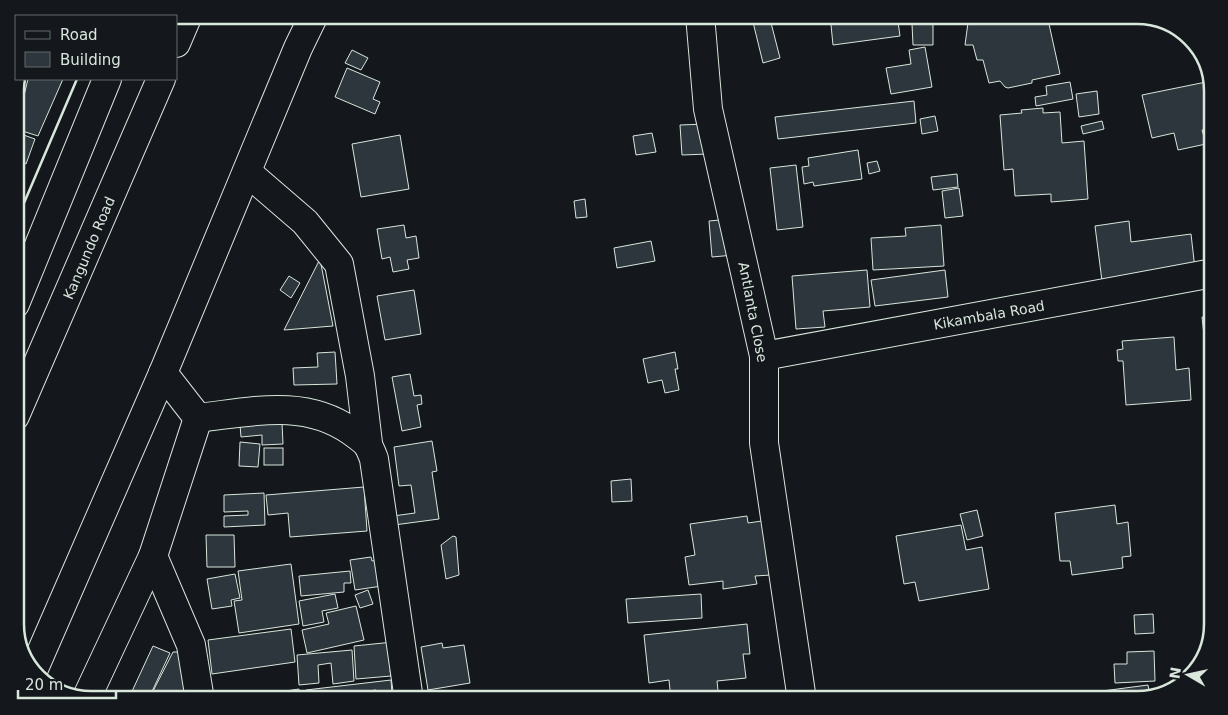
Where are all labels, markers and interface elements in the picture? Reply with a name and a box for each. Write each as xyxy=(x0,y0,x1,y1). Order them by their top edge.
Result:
legend xyxy=(15,15,178,80)
text: Road xyxy=(60,26,98,44)
text: Building xyxy=(60,51,121,69)
street label: Kangundo Road xyxy=(60,194,118,302)
street label: Antlanta Close xyxy=(735,260,771,364)
street label: Kikambala Road xyxy=(932,297,1046,333)
north arrow xyxy=(1163,650,1213,700)
text: N xyxy=(1166,666,1184,680)
scale bar xyxy=(18,668,115,700)
text: 20 m xyxy=(25,676,63,694)

